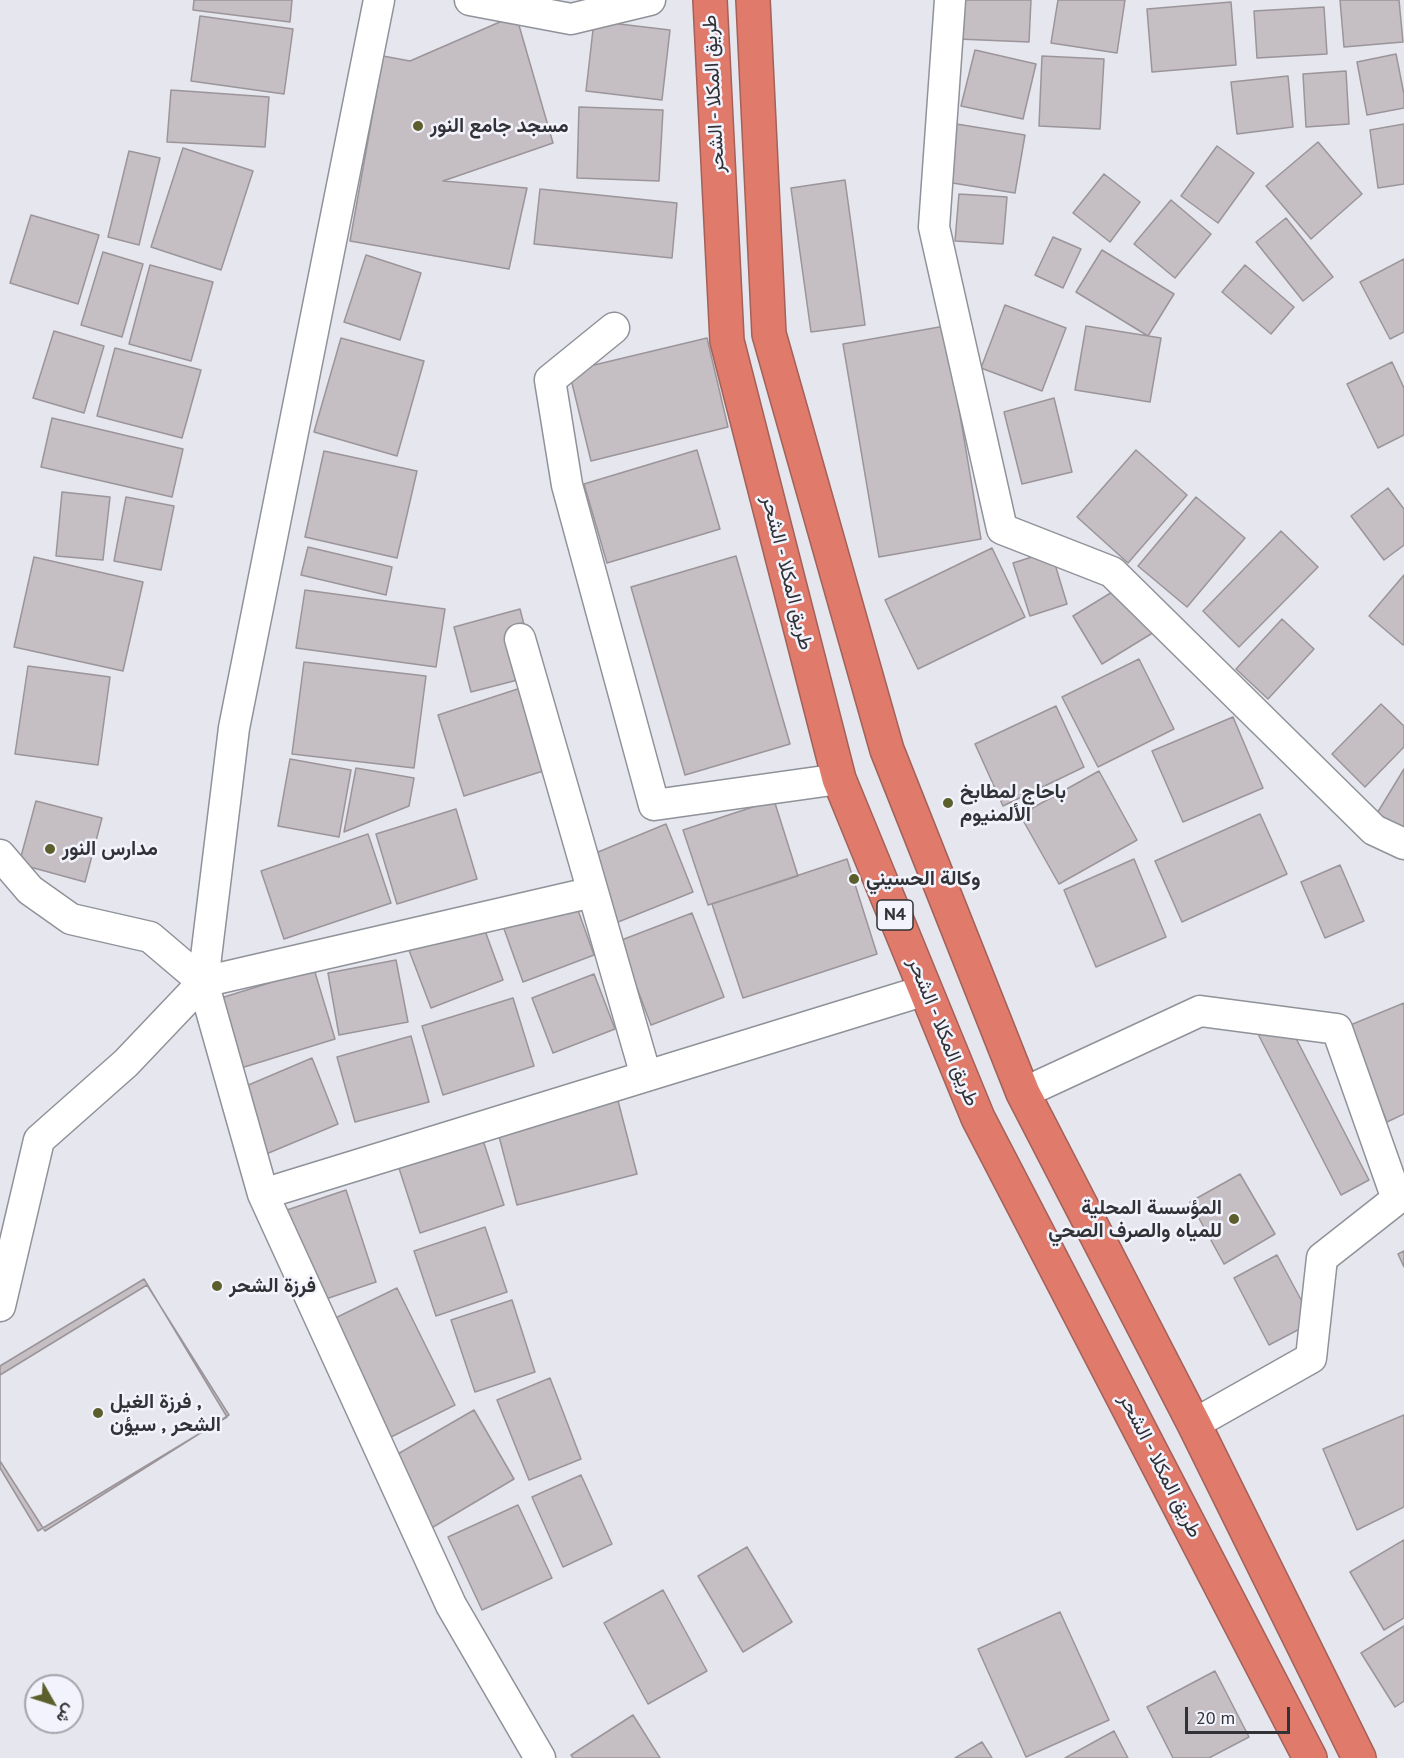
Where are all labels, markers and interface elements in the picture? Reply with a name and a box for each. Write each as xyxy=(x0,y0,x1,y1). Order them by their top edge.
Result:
street label: طريق المكلا - الشحر xyxy=(698,14,730,174)
place label: مسجد جامع النور xyxy=(430,114,569,138)
marker: مسجد جامع النور xyxy=(411,119,425,133)
street label: طريق المكلا - الشحر xyxy=(756,493,818,653)
place label: باحاج لمطابخ الألمنيوم xyxy=(960,780,1066,827)
marker: باحاج لمطابخ الألمنيوم xyxy=(941,796,955,810)
place label: مدارس النور xyxy=(62,837,158,861)
marker: مدارس النور xyxy=(43,842,57,856)
place label: وكالة الحسيني xyxy=(866,867,980,891)
marker: وكالة الحسيني xyxy=(847,872,861,886)
road number: N4 xyxy=(877,900,913,930)
street label: طريق المكلا - الشحر xyxy=(902,954,984,1110)
place label: المؤسسة المحلية للمياه والصرف الصحي xyxy=(1048,1196,1222,1243)
marker: المؤسسة المحلية للمياه والصرف الصحي xyxy=(1227,1212,1241,1226)
place label: فرزة الشحر xyxy=(229,1274,316,1298)
marker: فرزة الشحر xyxy=(210,1279,224,1293)
place label: فرزة الغيل , الشحر , سيؤن xyxy=(110,1390,221,1437)
street label: طريق المكلا - الشحر xyxy=(1113,1390,1207,1542)
marker: فرزة الغيل , الشحر , سيؤن xyxy=(91,1406,105,1420)
north arrow xyxy=(24,1674,84,1734)
scale bar xyxy=(1188,1695,1293,1733)
text: ش xyxy=(53,1700,80,1728)
text: 20 m xyxy=(1196,1706,1235,1729)

